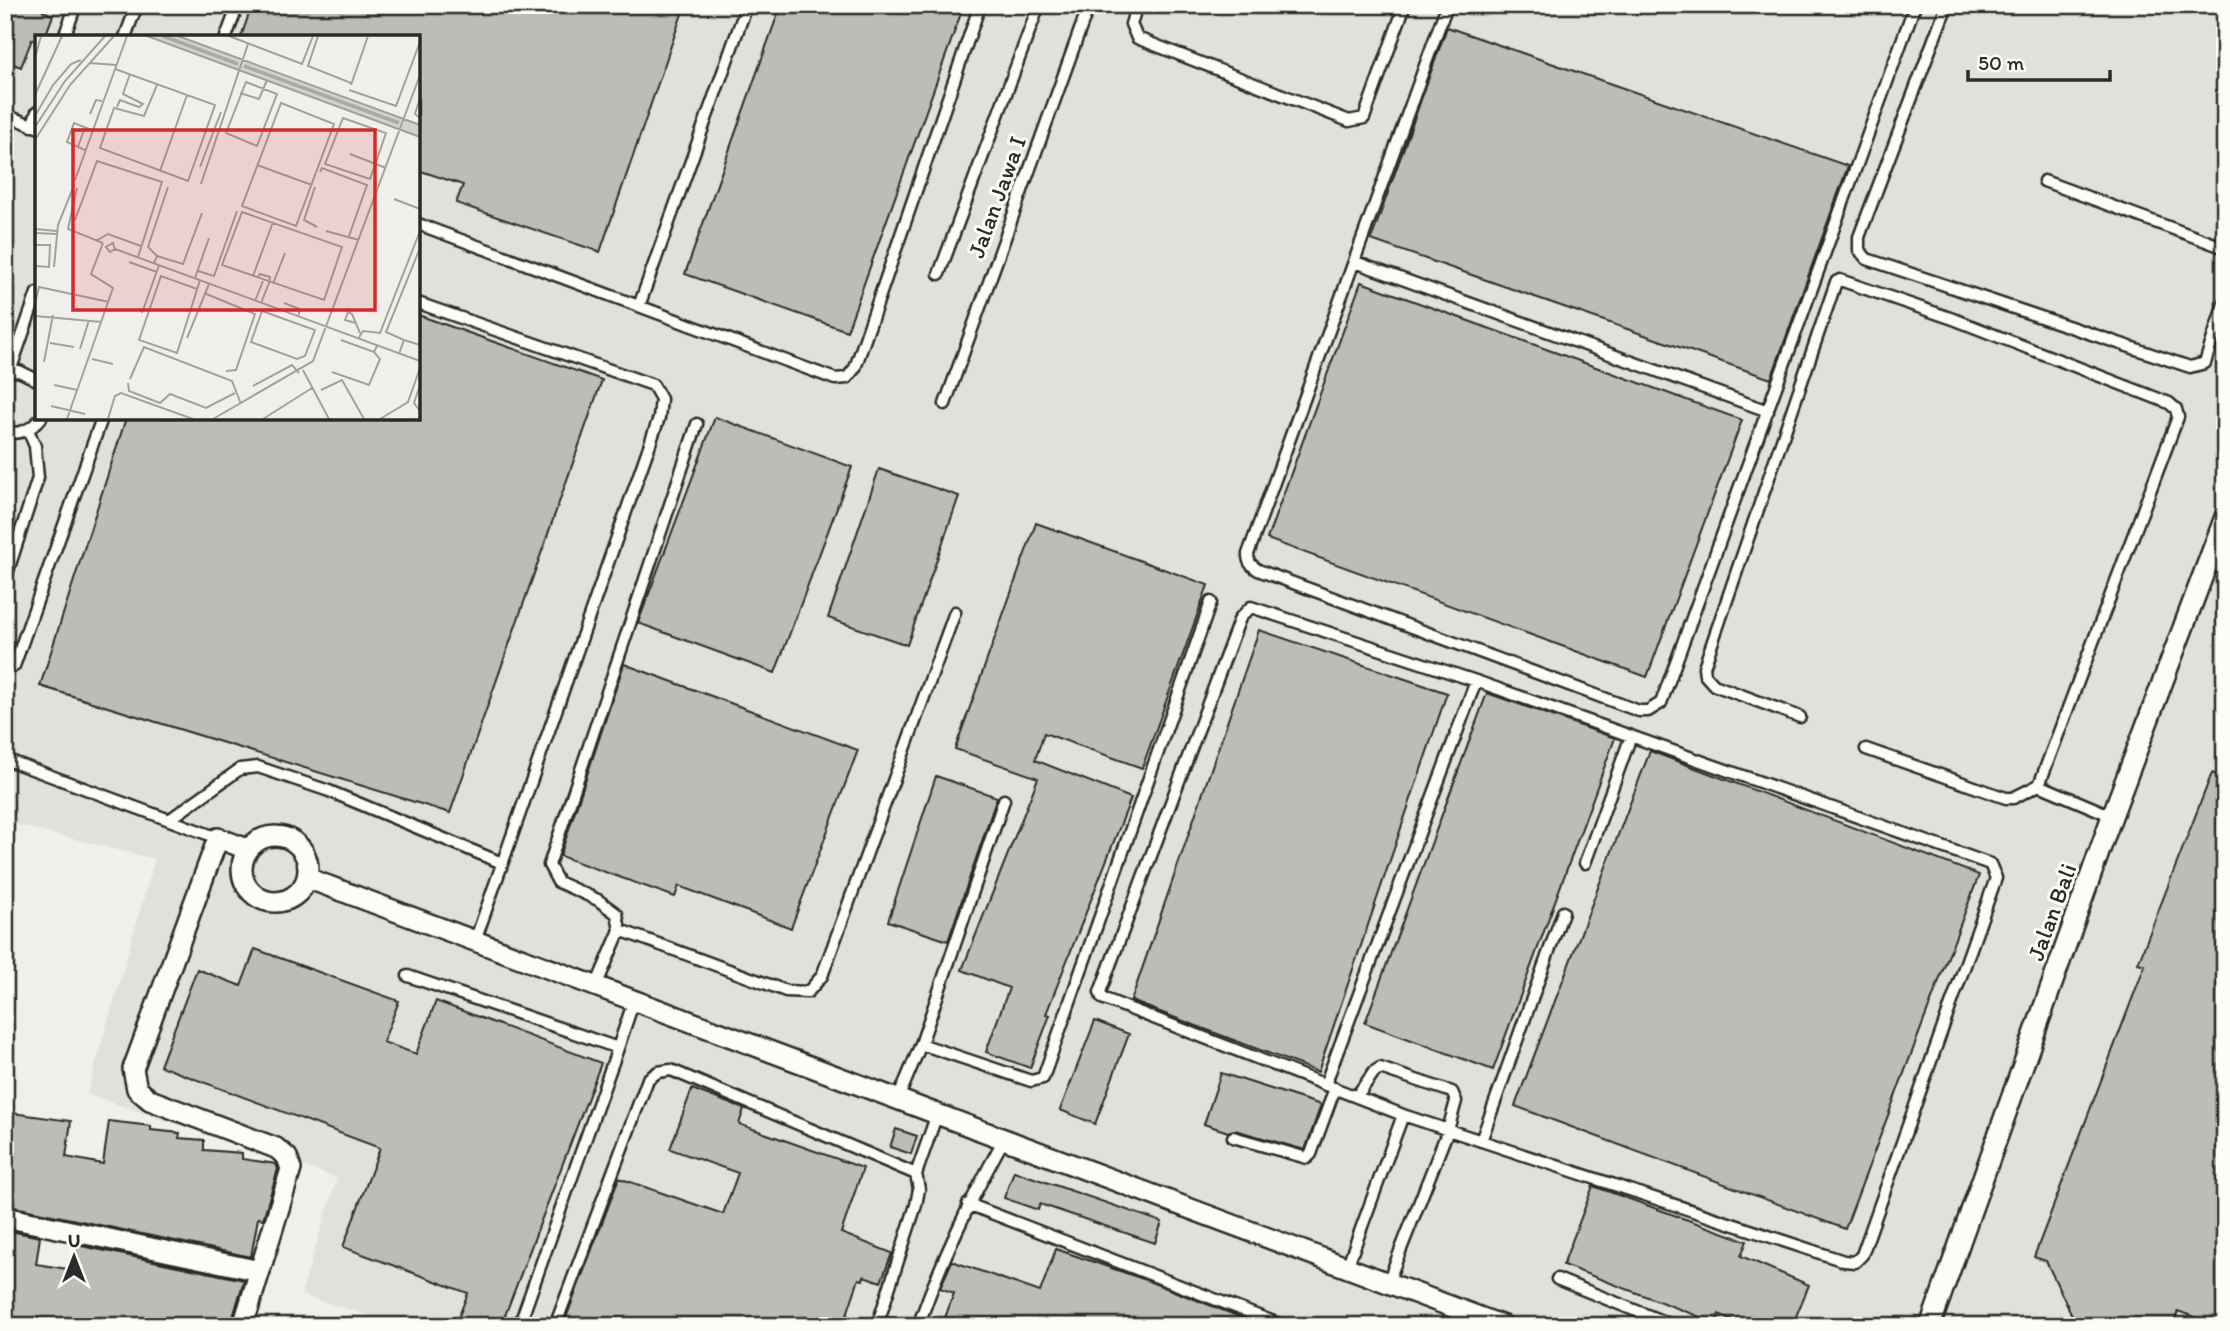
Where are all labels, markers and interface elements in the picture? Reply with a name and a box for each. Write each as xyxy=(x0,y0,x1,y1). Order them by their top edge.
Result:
inset map xyxy=(35,35,420,420)
scale bar xyxy=(1968,38,2109,82)
text: 50 m xyxy=(1978,50,2025,75)
street label: Jalan Jawa I xyxy=(961,132,1032,262)
street label: Jalan Bali xyxy=(2021,859,2082,964)
north arrow xyxy=(38,1222,108,1292)
text: U xyxy=(68,1229,80,1252)

